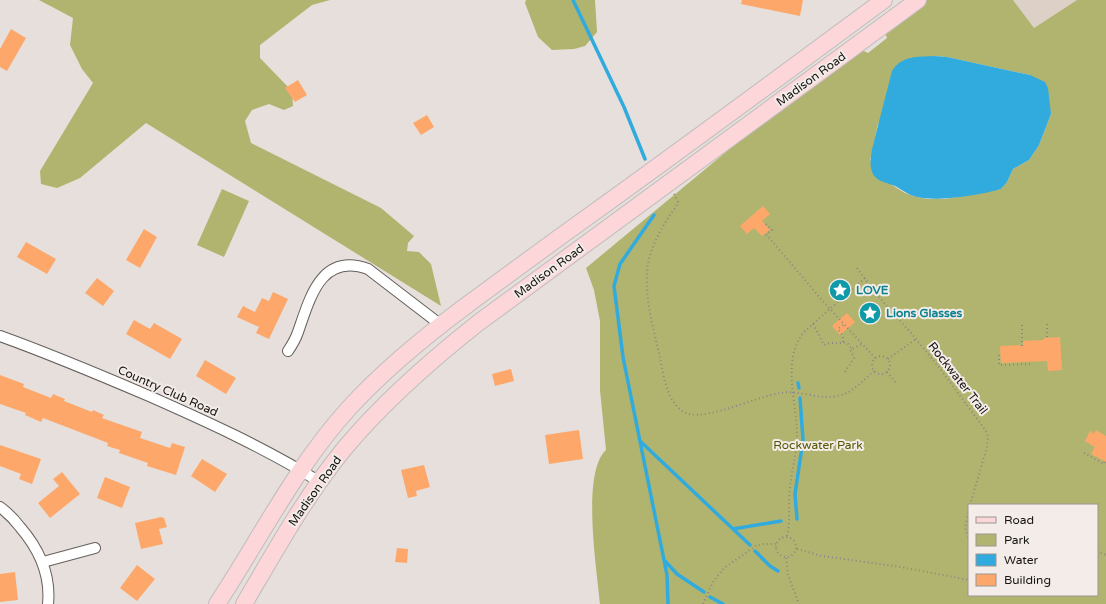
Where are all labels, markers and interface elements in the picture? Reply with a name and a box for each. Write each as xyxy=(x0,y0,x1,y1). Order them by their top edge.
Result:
street label: Madison Road xyxy=(773,49,849,109)
street label: Madison Road xyxy=(511,241,587,301)
place icon: LOVE xyxy=(827,277,853,303)
place label: LOVE xyxy=(856,283,889,297)
place icon: Lions Glasses xyxy=(857,300,883,326)
place label: Lions Glasses xyxy=(886,306,963,320)
street label: Rockwater Trail xyxy=(925,339,991,417)
street label: Country Club Road xyxy=(116,363,220,419)
park label: Rockwater Park xyxy=(773,438,863,452)
street label: Madison Road xyxy=(286,453,344,529)
legend xyxy=(968,504,1098,596)
text: Road xyxy=(1004,513,1034,527)
text: Park xyxy=(1004,533,1030,547)
text: Water xyxy=(1004,553,1039,567)
text: Building xyxy=(1004,573,1051,587)

